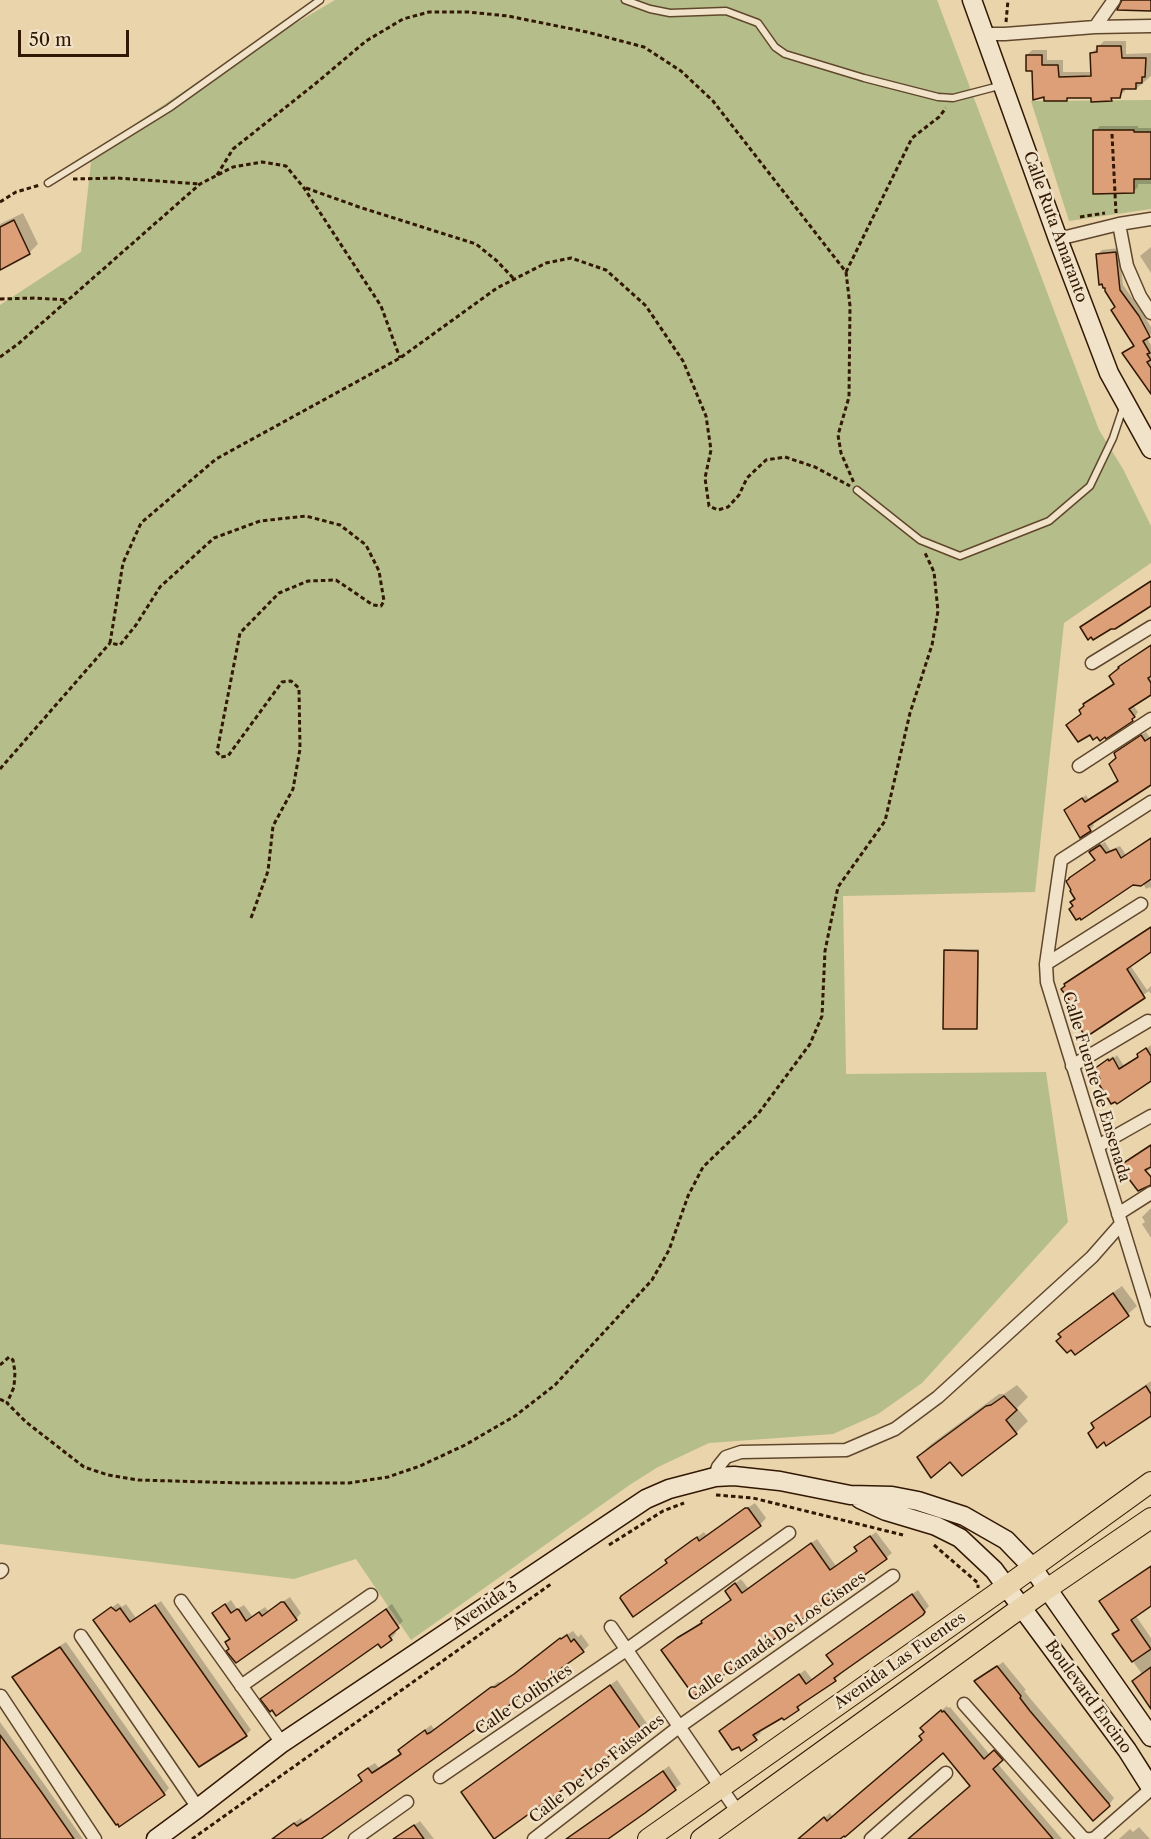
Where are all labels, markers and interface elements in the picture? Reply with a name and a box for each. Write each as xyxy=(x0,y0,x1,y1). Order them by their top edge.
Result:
scale bar xyxy=(21,18,132,56)
text: 50 m xyxy=(29,29,72,51)
street label: Calle Ruta Amaranto xyxy=(1019,149,1091,305)
street label: Calle Fuente de Ensenada xyxy=(1058,989,1134,1185)
street label: Calle Canadá De Los Cisnes xyxy=(684,1568,870,1706)
street label: Avenida 3 xyxy=(449,1577,521,1635)
street label: Avenida Las Fuentes xyxy=(830,1608,970,1714)
street label: Boulevard Encino xyxy=(1040,1637,1136,1757)
street label: Calle Colibríes xyxy=(472,1661,576,1739)
street label: Calle De Los Faisanes xyxy=(526,1710,668,1828)

